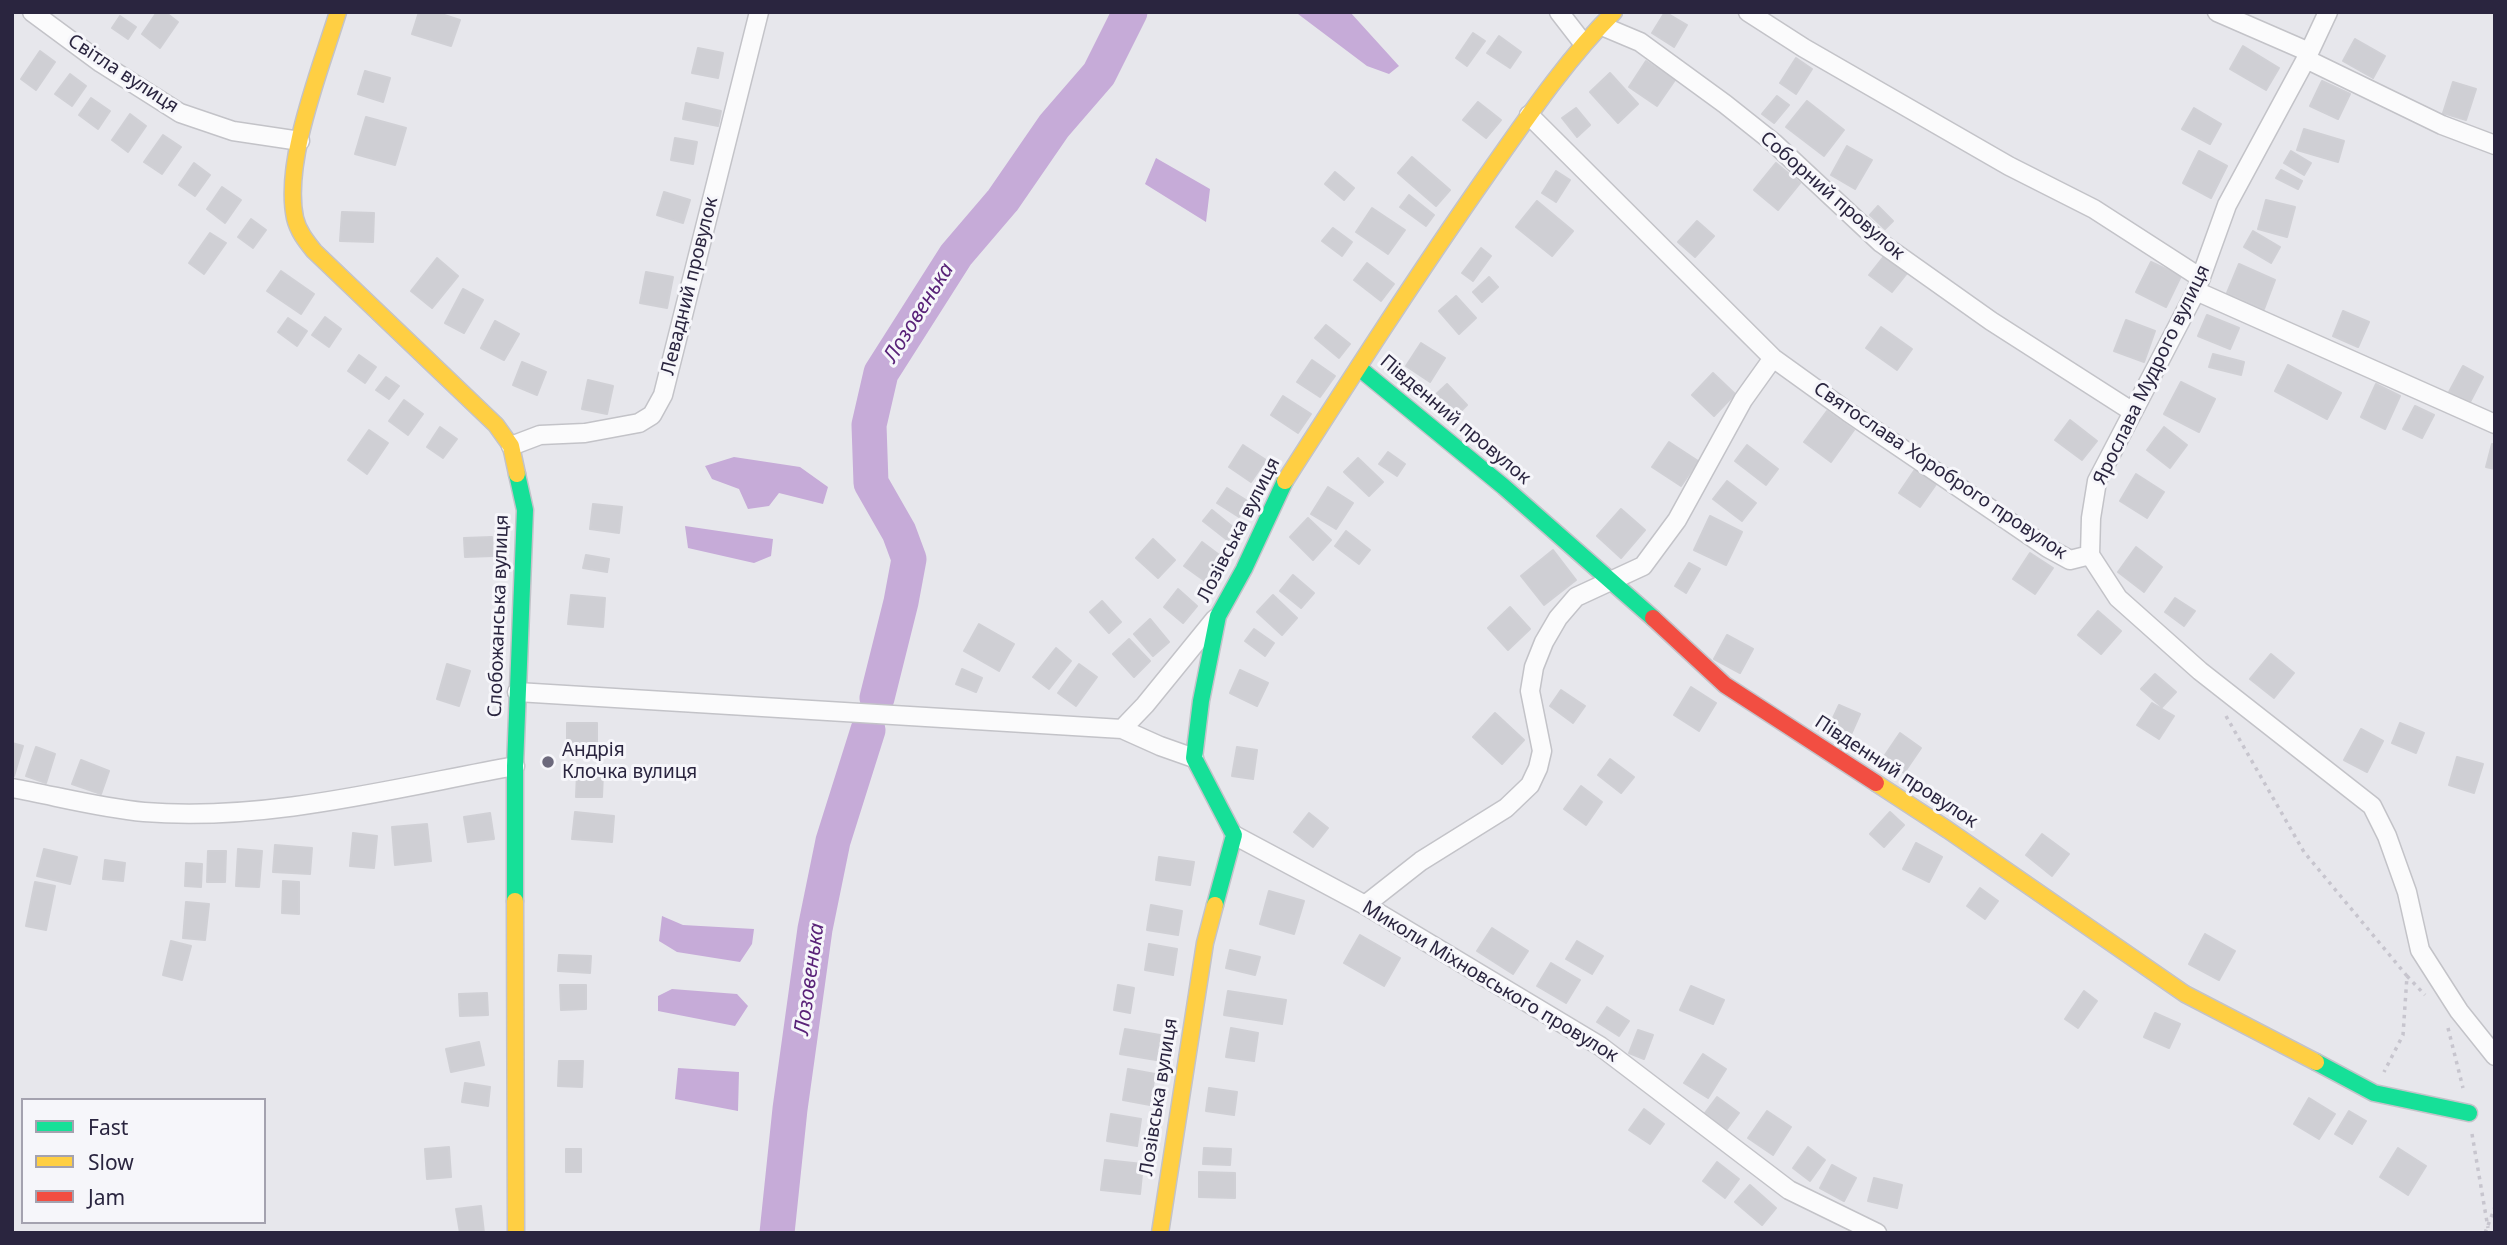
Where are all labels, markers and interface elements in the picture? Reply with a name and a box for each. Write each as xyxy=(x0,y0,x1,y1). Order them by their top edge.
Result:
street label: Світла вулиця xyxy=(63,30,183,118)
street label: Соборний провулок xyxy=(1755,127,1909,265)
street label: Левадний провулок xyxy=(657,195,723,377)
water label: Лозовенька xyxy=(878,259,960,367)
street label: Ярослава Мудрого вулиця xyxy=(2089,261,2215,489)
street label: Південний провулок xyxy=(1375,350,1535,490)
street label: Святослава Хороброго провулок xyxy=(1809,377,2071,565)
street label: Лозівська вулиця xyxy=(1193,454,1285,606)
street label: Слобожанська вулиця xyxy=(484,514,514,718)
street label: Південний провулок xyxy=(1810,711,1982,833)
place label: Андрія Клочка вулиця xyxy=(562,740,697,784)
marker: Андрія Клочка вулиця xyxy=(540,754,556,770)
street label: Миколи Міхновського провулок xyxy=(1358,896,1622,1068)
water label: Лозовенька xyxy=(790,921,830,1037)
street label: Лозівська вулиця xyxy=(1135,1017,1183,1177)
legend xyxy=(21,1098,266,1224)
text: Fast xyxy=(88,1113,128,1141)
text: Slow xyxy=(88,1148,134,1176)
text: Jam xyxy=(88,1183,125,1211)

